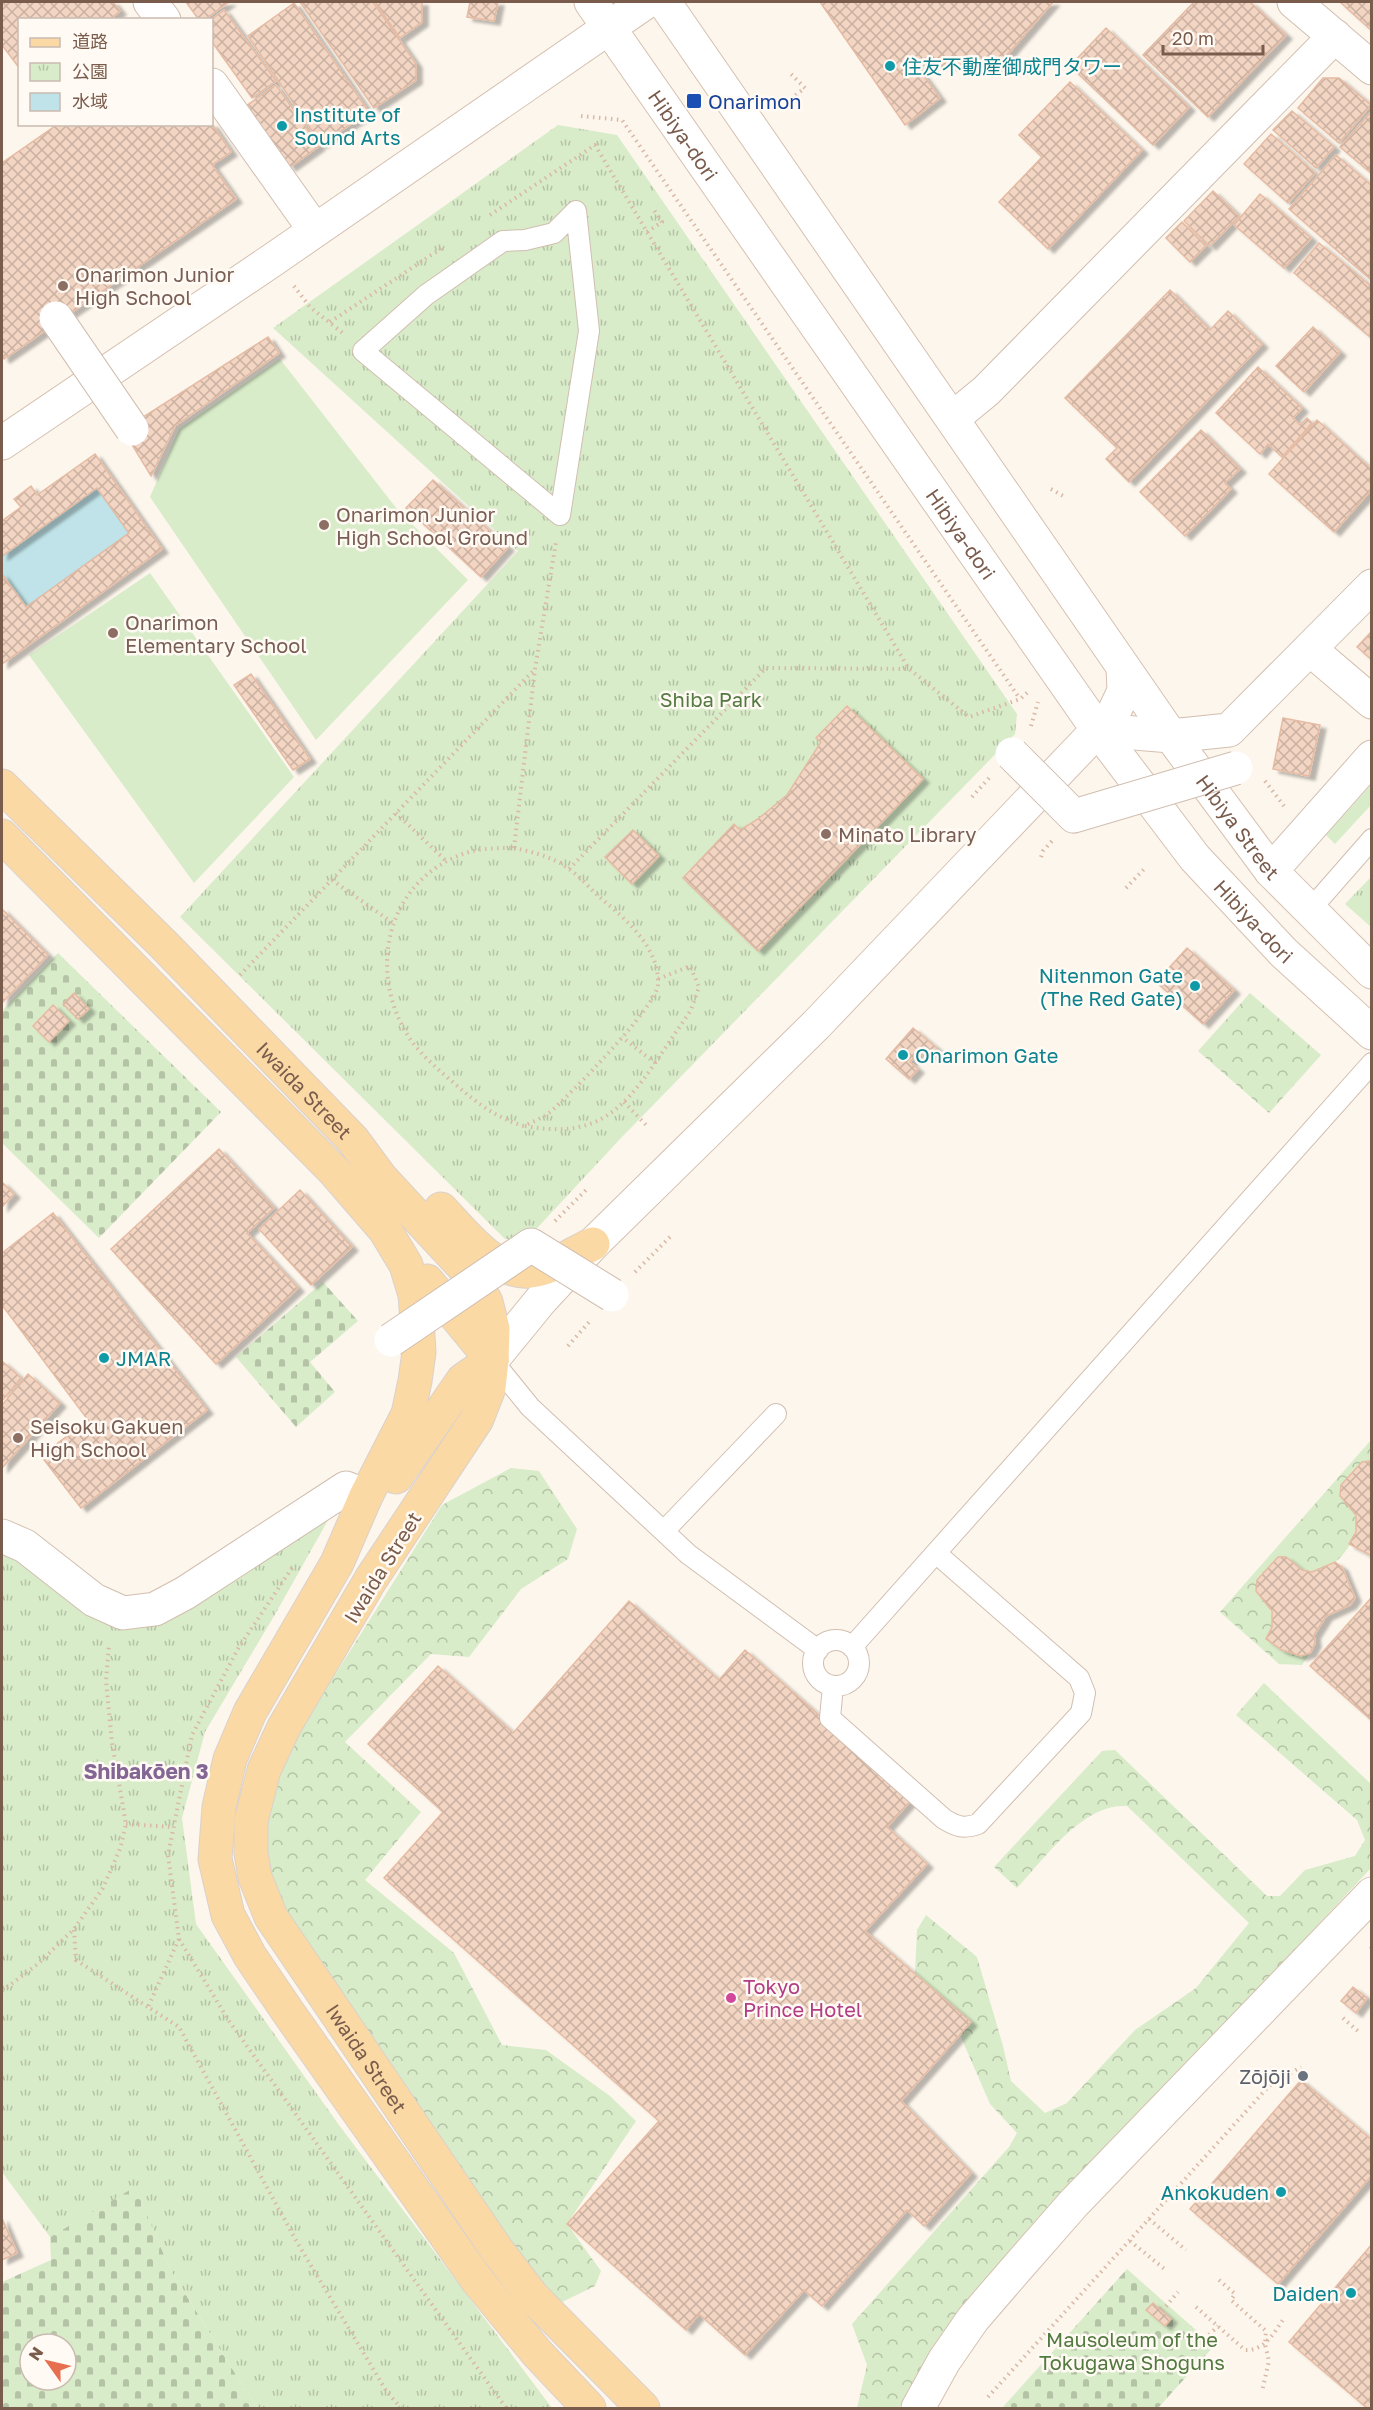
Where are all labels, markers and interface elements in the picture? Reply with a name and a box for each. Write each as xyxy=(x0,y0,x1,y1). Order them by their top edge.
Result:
legend xyxy=(18,18,213,126)
scale bar xyxy=(1163,18,1264,56)
text: 20 m xyxy=(1172,27,1214,49)
text: 道路 xyxy=(72,30,108,52)
place label: 住友不動産御成門タワー xyxy=(902,54,1122,78)
marker: 住友不動産御成門タワー xyxy=(883,59,897,73)
text: 公園 xyxy=(72,60,108,82)
street label: Hibiya-dori xyxy=(644,85,724,185)
place label: Onarimon xyxy=(708,89,802,113)
text: 水域 xyxy=(72,90,108,112)
marker: Onarimon xyxy=(685,92,703,110)
place label: Institute of Sound Arts xyxy=(294,102,401,149)
marker: Institute of Sound Arts xyxy=(275,119,289,133)
place label: Onarimon Junior High School xyxy=(75,262,234,309)
marker: Onarimon Junior High School xyxy=(56,279,70,293)
street label: Hibiya-dori xyxy=(921,484,1001,584)
place label: Onarimon Junior High School Ground xyxy=(336,502,528,549)
marker: Onarimon Junior High School Ground xyxy=(317,518,331,532)
place label: Onarimon Elementary School xyxy=(125,610,307,657)
marker: Onarimon Elementary School xyxy=(106,626,120,640)
park label: Shiba Park xyxy=(660,687,762,711)
street label: Hibiya Street xyxy=(1192,770,1285,885)
place label: Minato Library xyxy=(838,822,977,846)
marker: Minato Library xyxy=(819,827,833,841)
street label: Hibiya-dori xyxy=(1209,874,1299,968)
place label: Nitenmon Gate (The Red Gate) xyxy=(1039,963,1183,1010)
marker: Nitenmon Gate (The Red Gate) xyxy=(1188,979,1202,993)
street label: Iwaida Street xyxy=(252,1036,357,1144)
place label: Onarimon Gate xyxy=(915,1043,1058,1067)
marker: Onarimon Gate xyxy=(896,1048,910,1062)
place label: JMAR xyxy=(116,1346,171,1370)
marker: JMAR xyxy=(97,1351,111,1365)
place label: Seisoku Gakuen High School xyxy=(30,1414,183,1461)
marker: Seisoku Gakuen High School xyxy=(11,1431,25,1445)
street label: Iwaida Street xyxy=(338,1507,426,1627)
district label: Shibakōen 3 xyxy=(83,1758,209,1784)
place label: Tokyo Prince Hotel xyxy=(743,1974,862,2021)
marker: Tokyo Prince Hotel xyxy=(724,1991,738,2005)
street label: Iwaida Street xyxy=(321,1999,412,2117)
place label: Zōjōji xyxy=(1239,2064,1291,2088)
marker: Zōjōji xyxy=(1296,2069,1310,2083)
place label: Ankokuden xyxy=(1161,2180,1269,2204)
marker: Ankokuden xyxy=(1274,2185,1288,2199)
place label: Daiden xyxy=(1272,2281,1339,2305)
marker: Daiden xyxy=(1344,2286,1358,2300)
park label: Mausoleum of the Tokugawa Shoguns xyxy=(1039,2327,1225,2374)
north arrow xyxy=(18,2332,78,2392)
text: N xyxy=(24,2343,47,2364)

